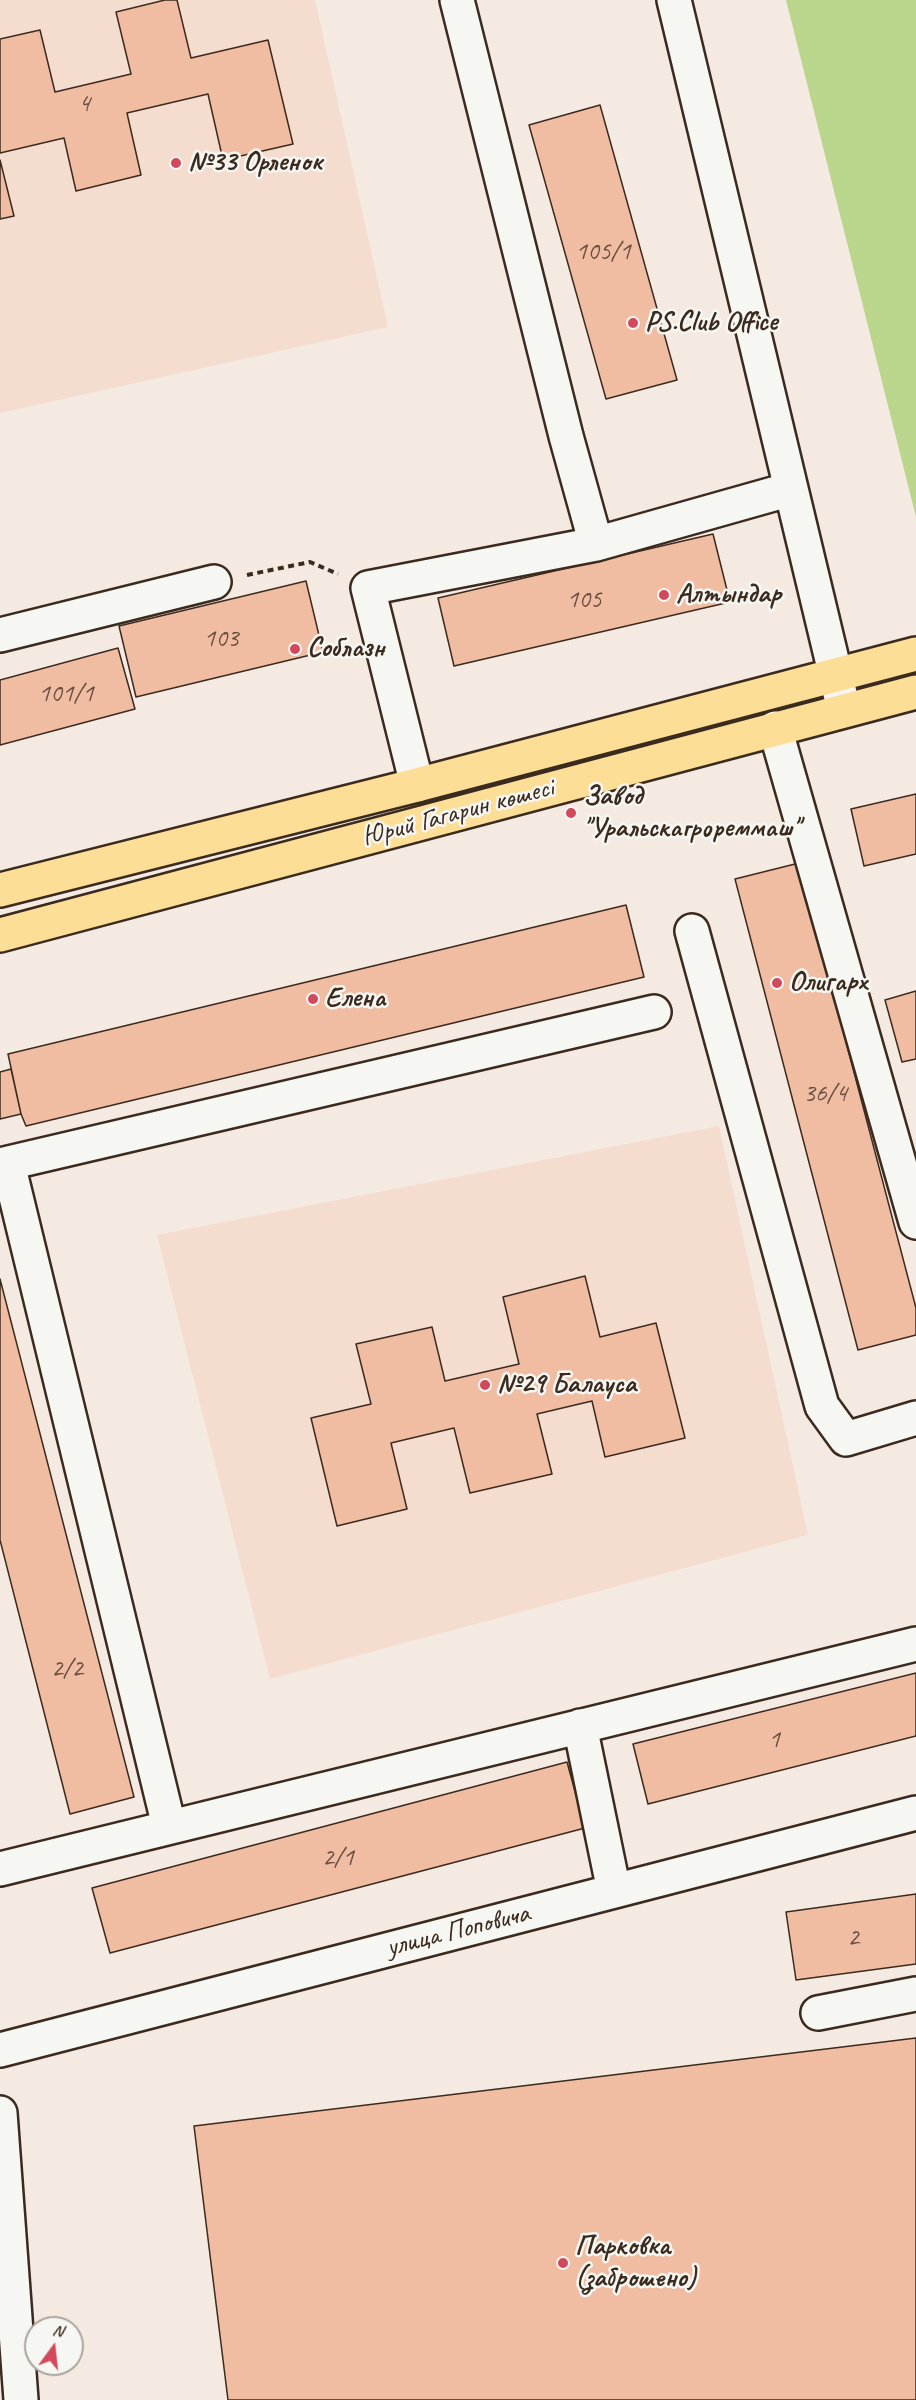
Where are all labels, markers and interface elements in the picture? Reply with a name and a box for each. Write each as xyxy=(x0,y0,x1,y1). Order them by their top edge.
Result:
house number: 4 xyxy=(78,88,90,120)
place label: №33 Орленок xyxy=(188,146,322,180)
marker: №33 Орленок xyxy=(169,156,183,170)
house number: 105/1 xyxy=(575,236,631,268)
place label: PS.Club Office xyxy=(645,306,777,340)
marker: PS.Club Office xyxy=(626,316,640,330)
place label: Алтындар xyxy=(676,578,781,612)
house number: 105 xyxy=(566,584,602,616)
marker: Алтындар xyxy=(657,588,671,602)
house number: 103 xyxy=(203,623,239,655)
place label: Соблазн xyxy=(307,632,385,666)
marker: Соблазн xyxy=(288,642,302,656)
house number: 101/1 xyxy=(38,678,94,710)
street label: Юрий Гагарин көшесі xyxy=(359,771,557,855)
place label: Завод "Уральскагрореммаш" xyxy=(583,780,799,846)
marker: Завод "Уральскагрореммаш" xyxy=(564,806,578,820)
place label: Олигарх xyxy=(789,966,867,1000)
marker: Олигарх xyxy=(770,976,784,990)
place label: Елена xyxy=(325,982,385,1016)
marker: Елена xyxy=(306,992,320,1006)
house number: 36/4 xyxy=(803,1078,847,1110)
place label: №29 Балауса xyxy=(497,1368,636,1402)
marker: №29 Балауса xyxy=(478,1378,492,1392)
house number: 2/2 xyxy=(51,1653,83,1685)
house number: 1 xyxy=(768,1724,780,1756)
house number: 2/1 xyxy=(322,1842,354,1874)
street label: улица Поповича xyxy=(383,1897,533,1965)
house number: 2 xyxy=(847,1922,859,1954)
place label: Парковка (заброшено) xyxy=(575,2230,696,2296)
marker: Парковка (заброшено) xyxy=(556,2256,570,2270)
north arrow xyxy=(24,2316,84,2376)
text: N xyxy=(51,2320,66,2341)

